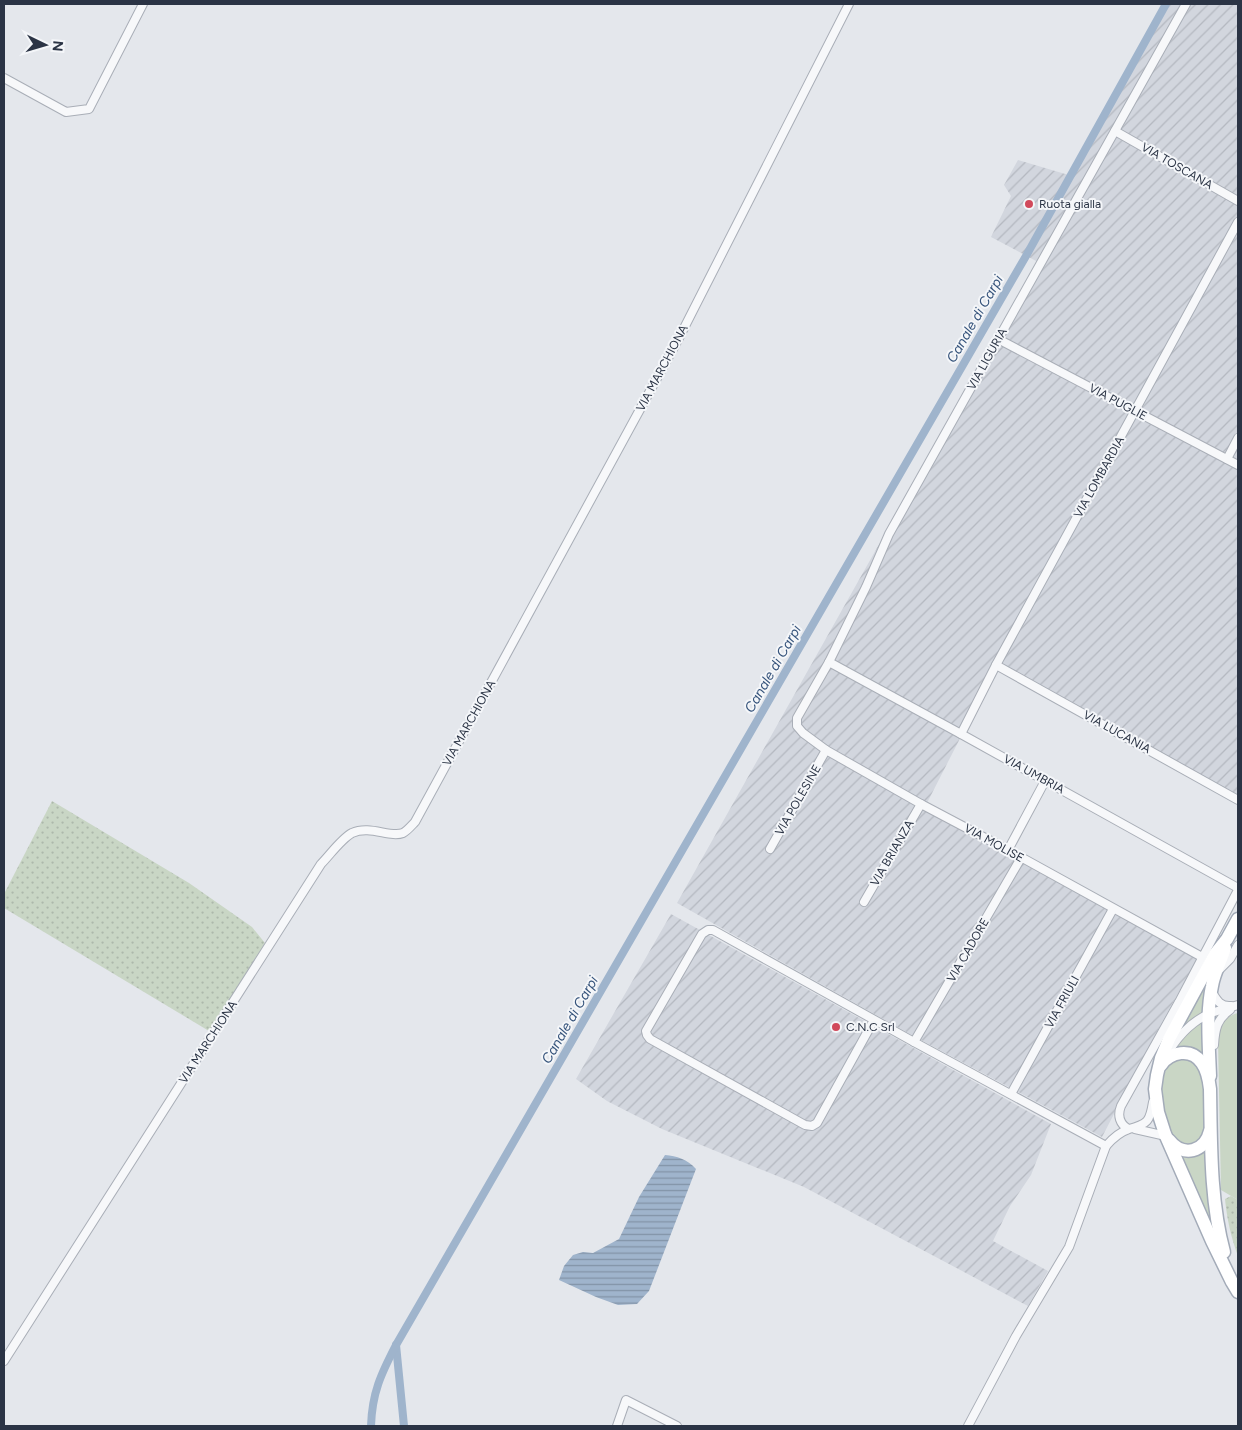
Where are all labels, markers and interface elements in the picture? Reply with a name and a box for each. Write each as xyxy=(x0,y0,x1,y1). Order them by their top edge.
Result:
north arrow xyxy=(20,20,70,70)
text: N xyxy=(49,40,66,52)
street label: VIA TOSCANA xyxy=(1139,140,1215,192)
place label: Ruota gialla xyxy=(1039,197,1101,211)
marker: Ruota gialla xyxy=(1023,198,1035,210)
water label: Canale di Carpi xyxy=(943,272,1007,366)
street label: VIA MARCHIONA xyxy=(633,322,691,414)
street label: VIA LIGURIA xyxy=(964,326,1010,392)
street label: VIA PUGLIE xyxy=(1087,381,1149,423)
street label: VIA LOMBARDIA xyxy=(1071,434,1127,520)
water label: Canale di Carpi xyxy=(741,622,805,716)
street label: VIA MARCHIONA xyxy=(440,678,498,768)
street label: VIA LUCANIA xyxy=(1081,708,1153,756)
street label: VIA UMBRIA xyxy=(1001,752,1067,796)
street label: VIA POLESINE xyxy=(772,762,824,838)
street label: VIA BRIANZA xyxy=(867,817,917,889)
street label: VIA MOLISE xyxy=(962,821,1026,865)
street label: VIA CADORE xyxy=(944,915,992,985)
water label: Canale di Carpi xyxy=(538,973,602,1067)
street label: VIA FRIULI xyxy=(1042,973,1082,1031)
street label: VIA MARCHIONA xyxy=(176,998,240,1086)
place label: C.N.C Srl xyxy=(846,1020,895,1034)
marker: C.N.C Srl xyxy=(830,1021,842,1033)

